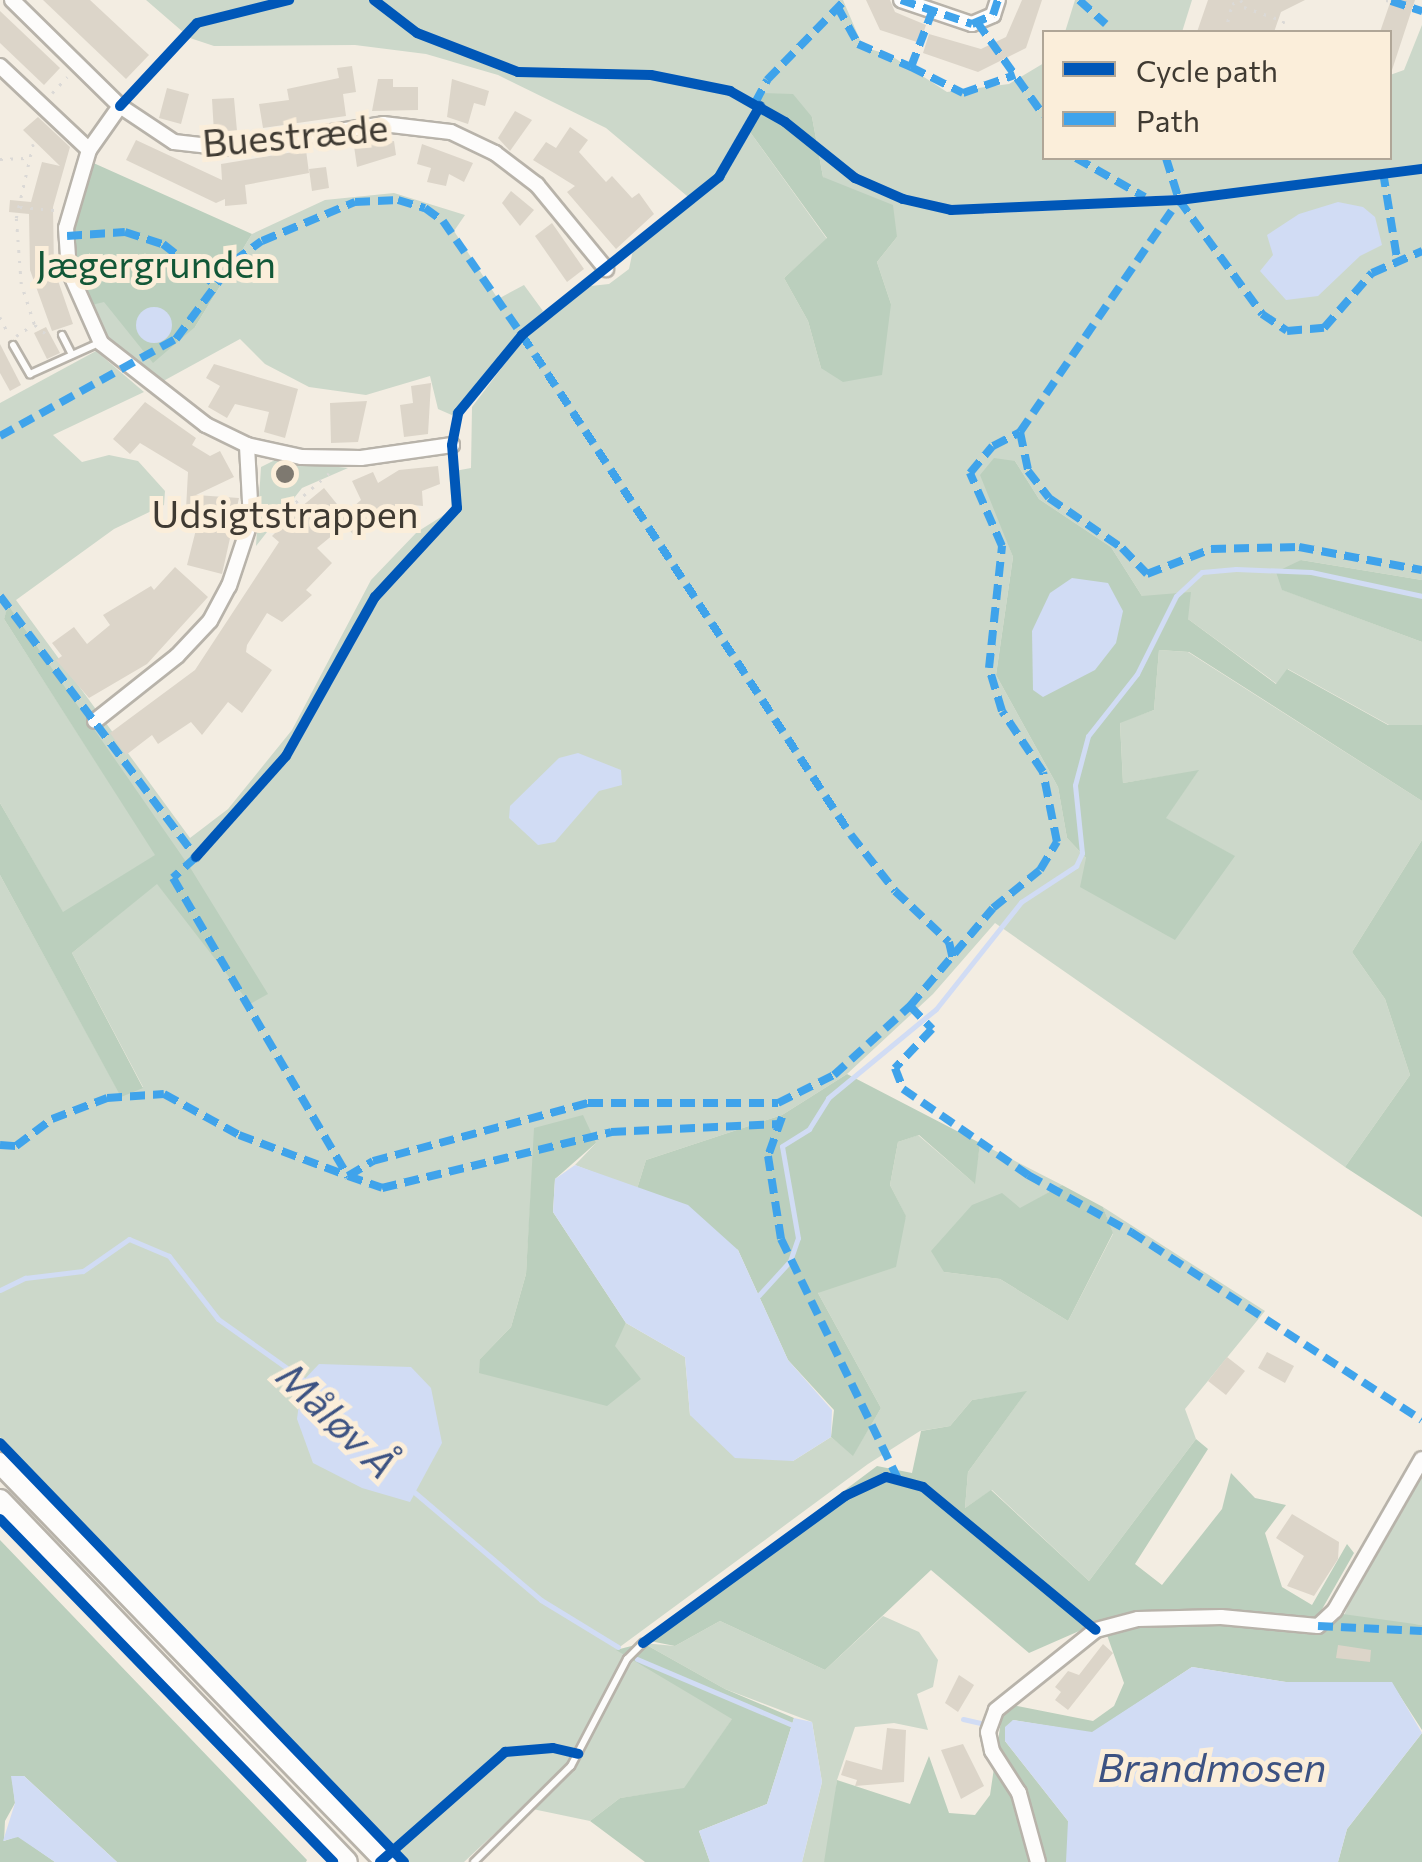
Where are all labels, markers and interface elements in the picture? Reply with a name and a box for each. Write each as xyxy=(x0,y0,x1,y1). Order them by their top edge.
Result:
legend xyxy=(1042,30,1392,160)
text: Cycle path xyxy=(1136,51,1278,88)
text: Path xyxy=(1136,101,1200,138)
street label: Buestræde xyxy=(200,103,390,165)
park label: Jægergrunden xyxy=(36,240,276,286)
marker: Udsigtstrappen xyxy=(274,463,296,485)
place label: Udsigtstrappen xyxy=(151,490,419,536)
water label: Måløv Å xyxy=(268,1351,408,1487)
water label: Brandmosen xyxy=(1098,1742,1326,1790)

